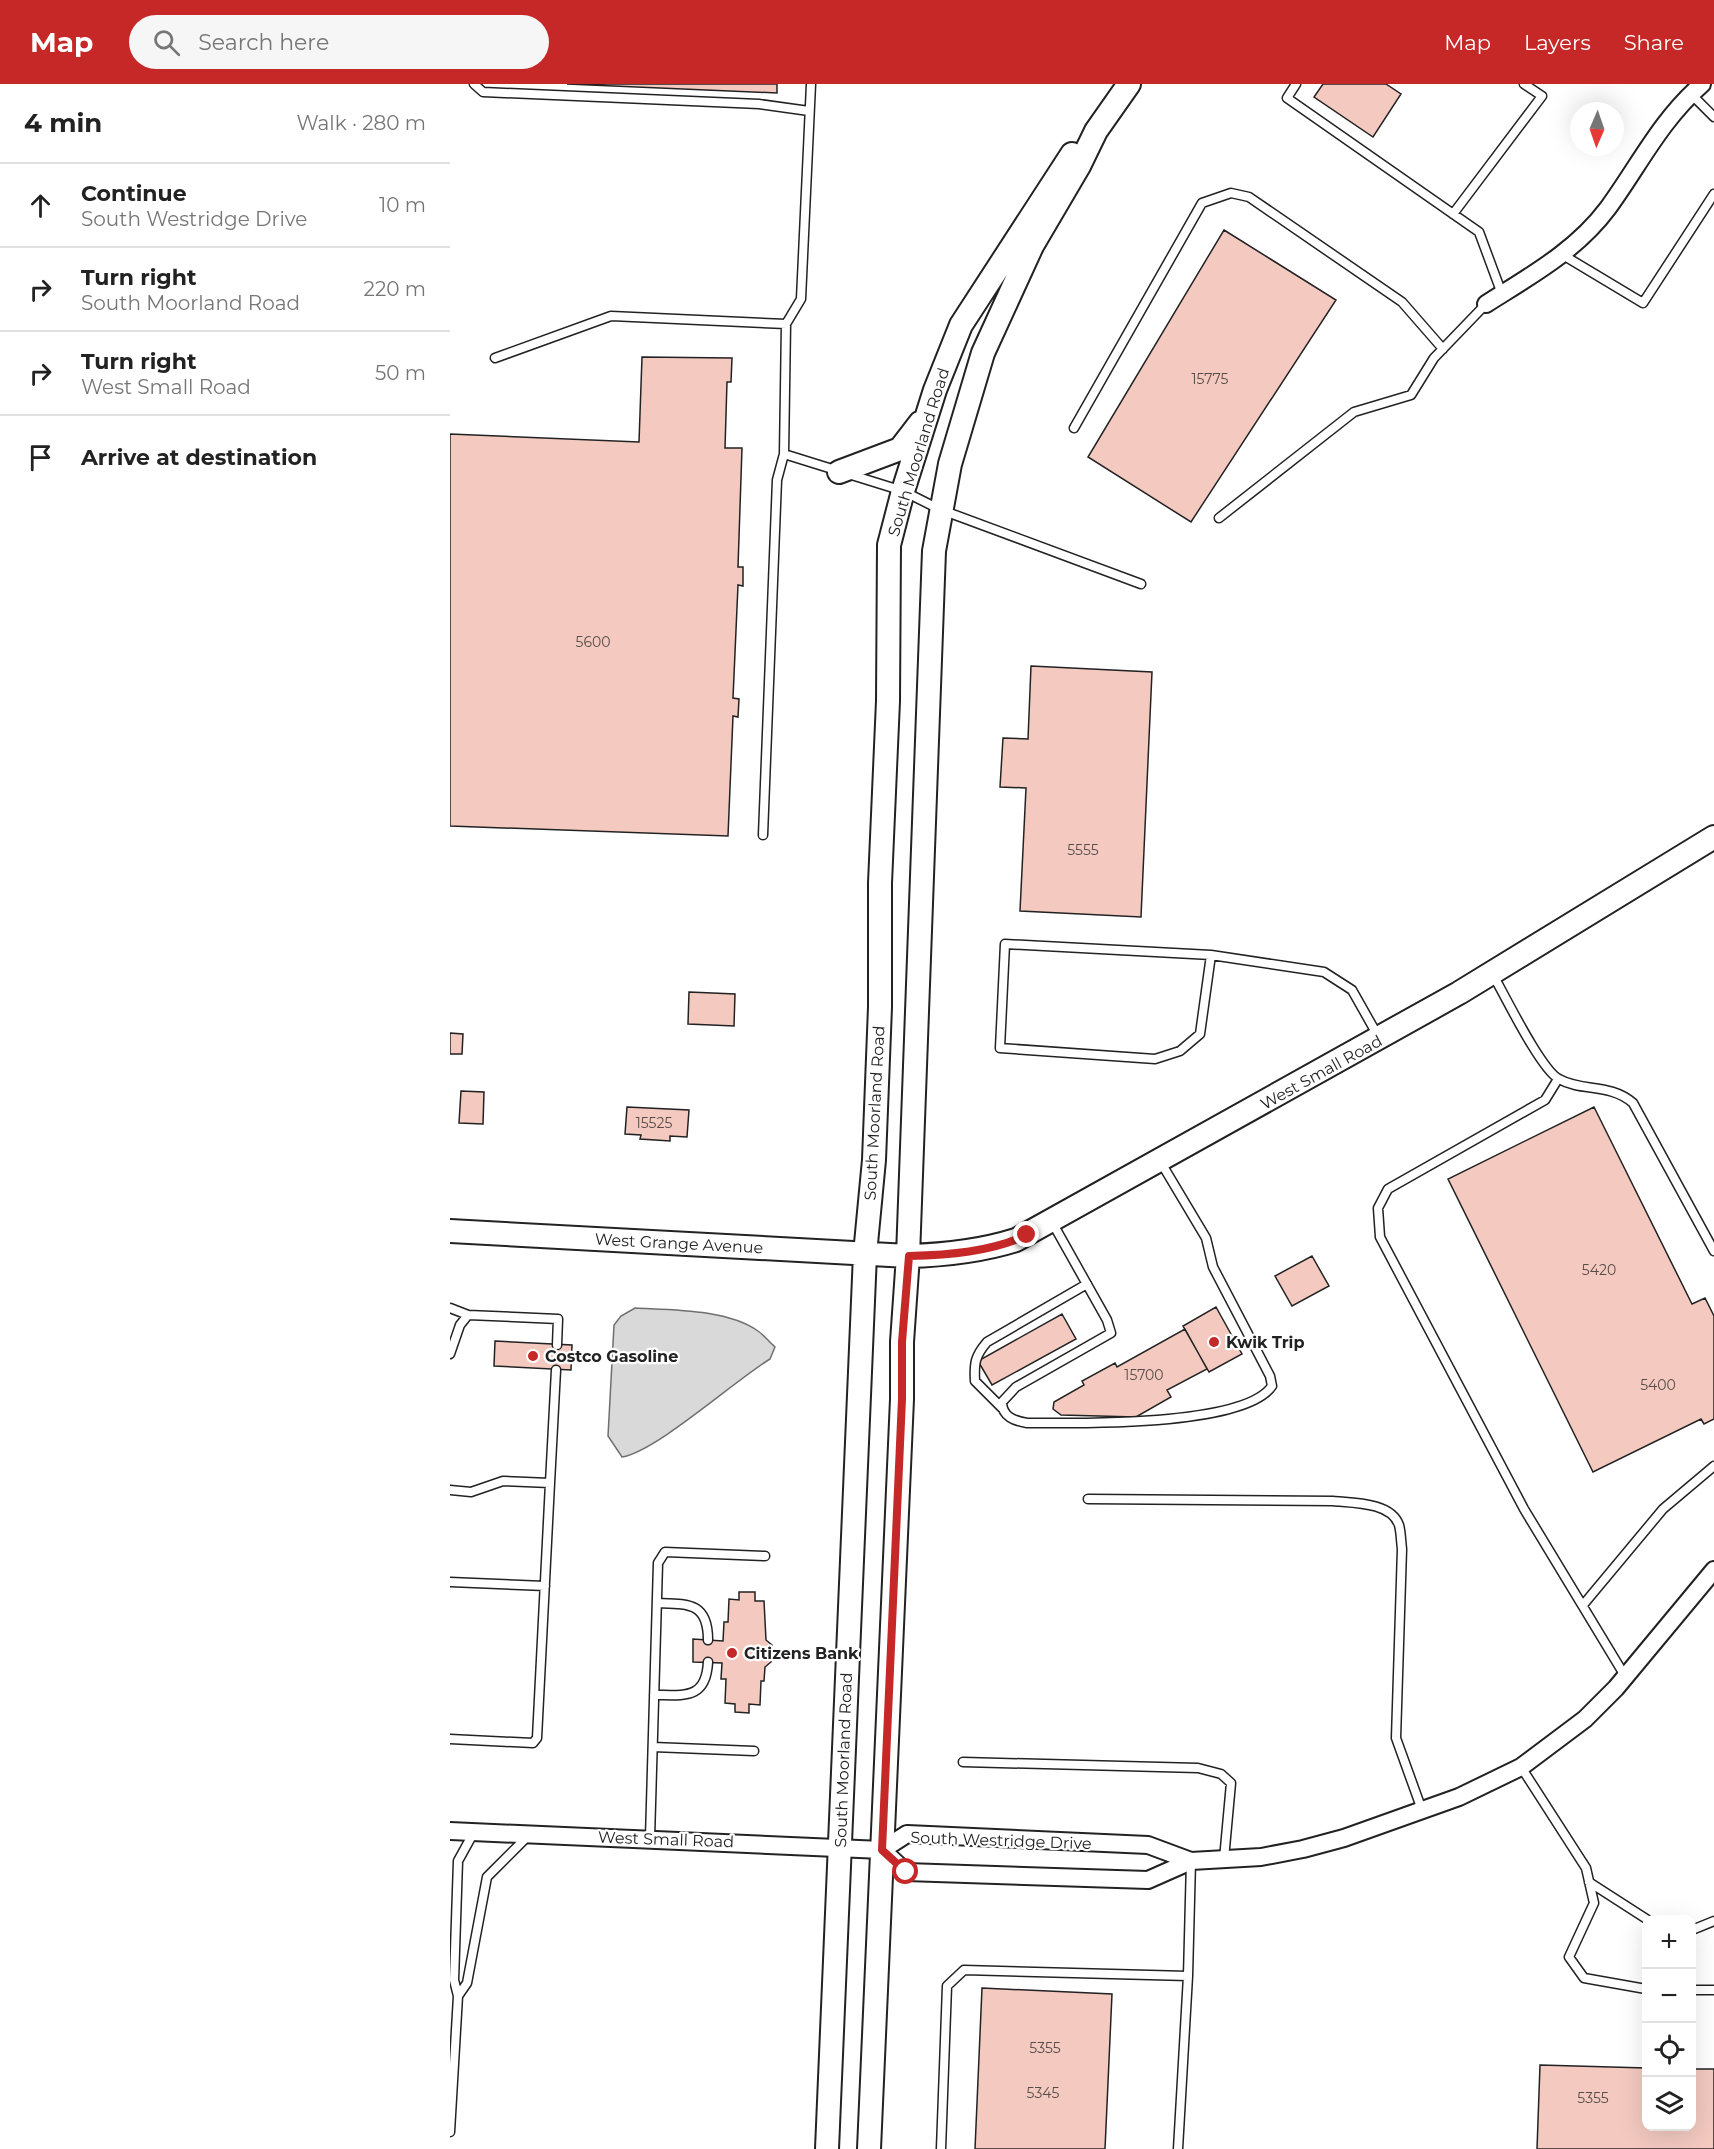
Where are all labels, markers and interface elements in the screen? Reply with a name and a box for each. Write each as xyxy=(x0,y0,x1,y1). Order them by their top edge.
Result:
search box xyxy=(129,15,549,69)
text: Map xyxy=(30,25,93,59)
icon: search xyxy=(150,26,183,59)
text: Search here xyxy=(198,29,329,56)
text: Map xyxy=(1444,30,1491,55)
text: Layers xyxy=(1524,30,1591,55)
text: Share xyxy=(1624,30,1684,55)
north arrow xyxy=(1570,102,1624,156)
text: 4 min xyxy=(24,107,102,139)
text: Walk · 280 m xyxy=(296,111,426,135)
text: Continue xyxy=(81,180,187,207)
icon: ahead xyxy=(24,189,57,222)
text: 10 m xyxy=(379,193,426,217)
text: South Westridge Drive xyxy=(81,207,307,231)
text: Turn right xyxy=(81,264,196,291)
icon: right xyxy=(24,273,57,306)
text: 220 m xyxy=(364,277,426,301)
text: South Moorland Road xyxy=(81,291,300,315)
text: Turn right xyxy=(81,348,196,375)
icon: right xyxy=(24,357,57,390)
text: 50 m xyxy=(375,361,426,385)
street label: South Moorland Road xyxy=(884,366,953,539)
house number: 15775 xyxy=(1192,370,1229,388)
text: West Small Road xyxy=(81,375,251,399)
icon: arrive xyxy=(24,441,57,474)
text: Arrive at destination xyxy=(81,444,317,471)
house number: 5600 xyxy=(576,633,611,651)
house number: 5555 xyxy=(1067,841,1099,859)
street label: South Moorland Road xyxy=(860,1025,889,1201)
street label: West Small Road xyxy=(1257,1031,1385,1114)
house number: 15525 xyxy=(636,1114,672,1132)
route end xyxy=(1013,1221,1039,1247)
street label: West Grange Avenue xyxy=(594,1230,764,1257)
house number: 5420 xyxy=(1582,1261,1616,1279)
place label: Kwik Trip xyxy=(1226,1333,1304,1352)
marker: Kwik Trip xyxy=(1207,1335,1221,1349)
place label: Costco Gasoline xyxy=(545,1347,678,1366)
marker: Costco Gasoline xyxy=(526,1349,540,1363)
house number: 15700 xyxy=(1124,1366,1164,1384)
house number: 5400 xyxy=(1640,1376,1676,1394)
place label: Citizens Bank xyxy=(744,1644,859,1663)
marker: Citizens Bank xyxy=(725,1646,739,1660)
street label: South Moorland Road xyxy=(831,1672,856,1848)
street label: West Small Road xyxy=(598,1828,734,1851)
street label: South Westridge Drive xyxy=(910,1828,1092,1853)
route start xyxy=(892,1858,918,1884)
map controls xyxy=(1642,1915,1696,2131)
button: + xyxy=(1642,1915,1696,1969)
button: − xyxy=(1642,1969,1696,2023)
button: locate xyxy=(1642,2023,1696,2077)
house number: 5355 xyxy=(1029,2039,1061,2057)
button: layers xyxy=(1642,2077,1696,2131)
house number: 5345 xyxy=(1027,2084,1060,2102)
house number: 5355 xyxy=(1577,2089,1609,2107)

